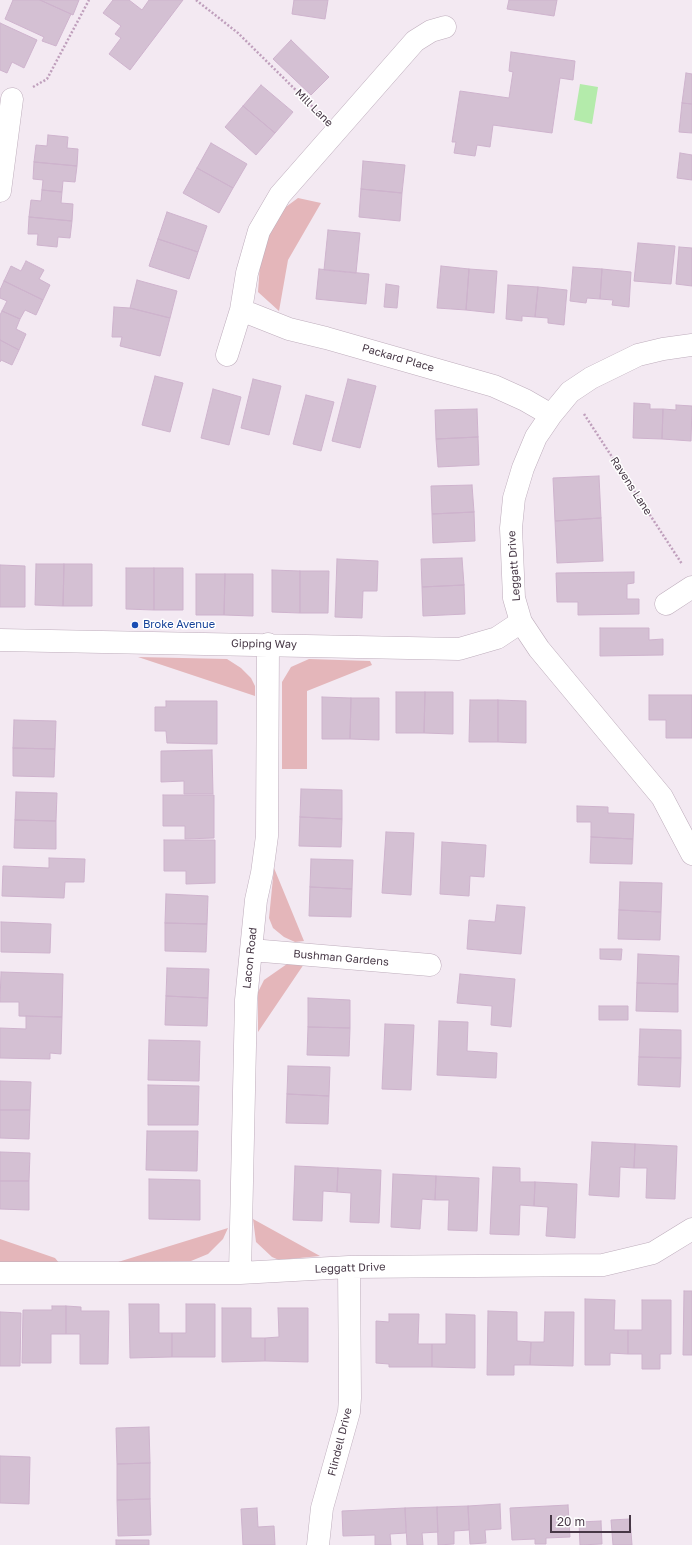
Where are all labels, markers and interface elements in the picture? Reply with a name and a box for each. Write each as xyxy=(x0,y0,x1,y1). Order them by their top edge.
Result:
street label: Mill Lane xyxy=(292,86,336,130)
street label: Packard Place xyxy=(360,341,436,375)
street label: Ravens Lane xyxy=(607,454,655,518)
street label: Leggatt Drive xyxy=(505,530,523,602)
place label: Broke Avenue xyxy=(143,618,215,632)
marker: Broke Avenue xyxy=(130,620,140,630)
street label: Gipping Way xyxy=(231,637,297,651)
street label: Lacon Road xyxy=(240,927,260,989)
street label: Bushman Gardens xyxy=(293,947,389,969)
street label: Leggatt Drive xyxy=(314,1260,386,1276)
street label: Flindell Drive xyxy=(325,1406,355,1478)
scale bar xyxy=(552,1507,633,1533)
text: 20 m xyxy=(557,1514,585,1529)

